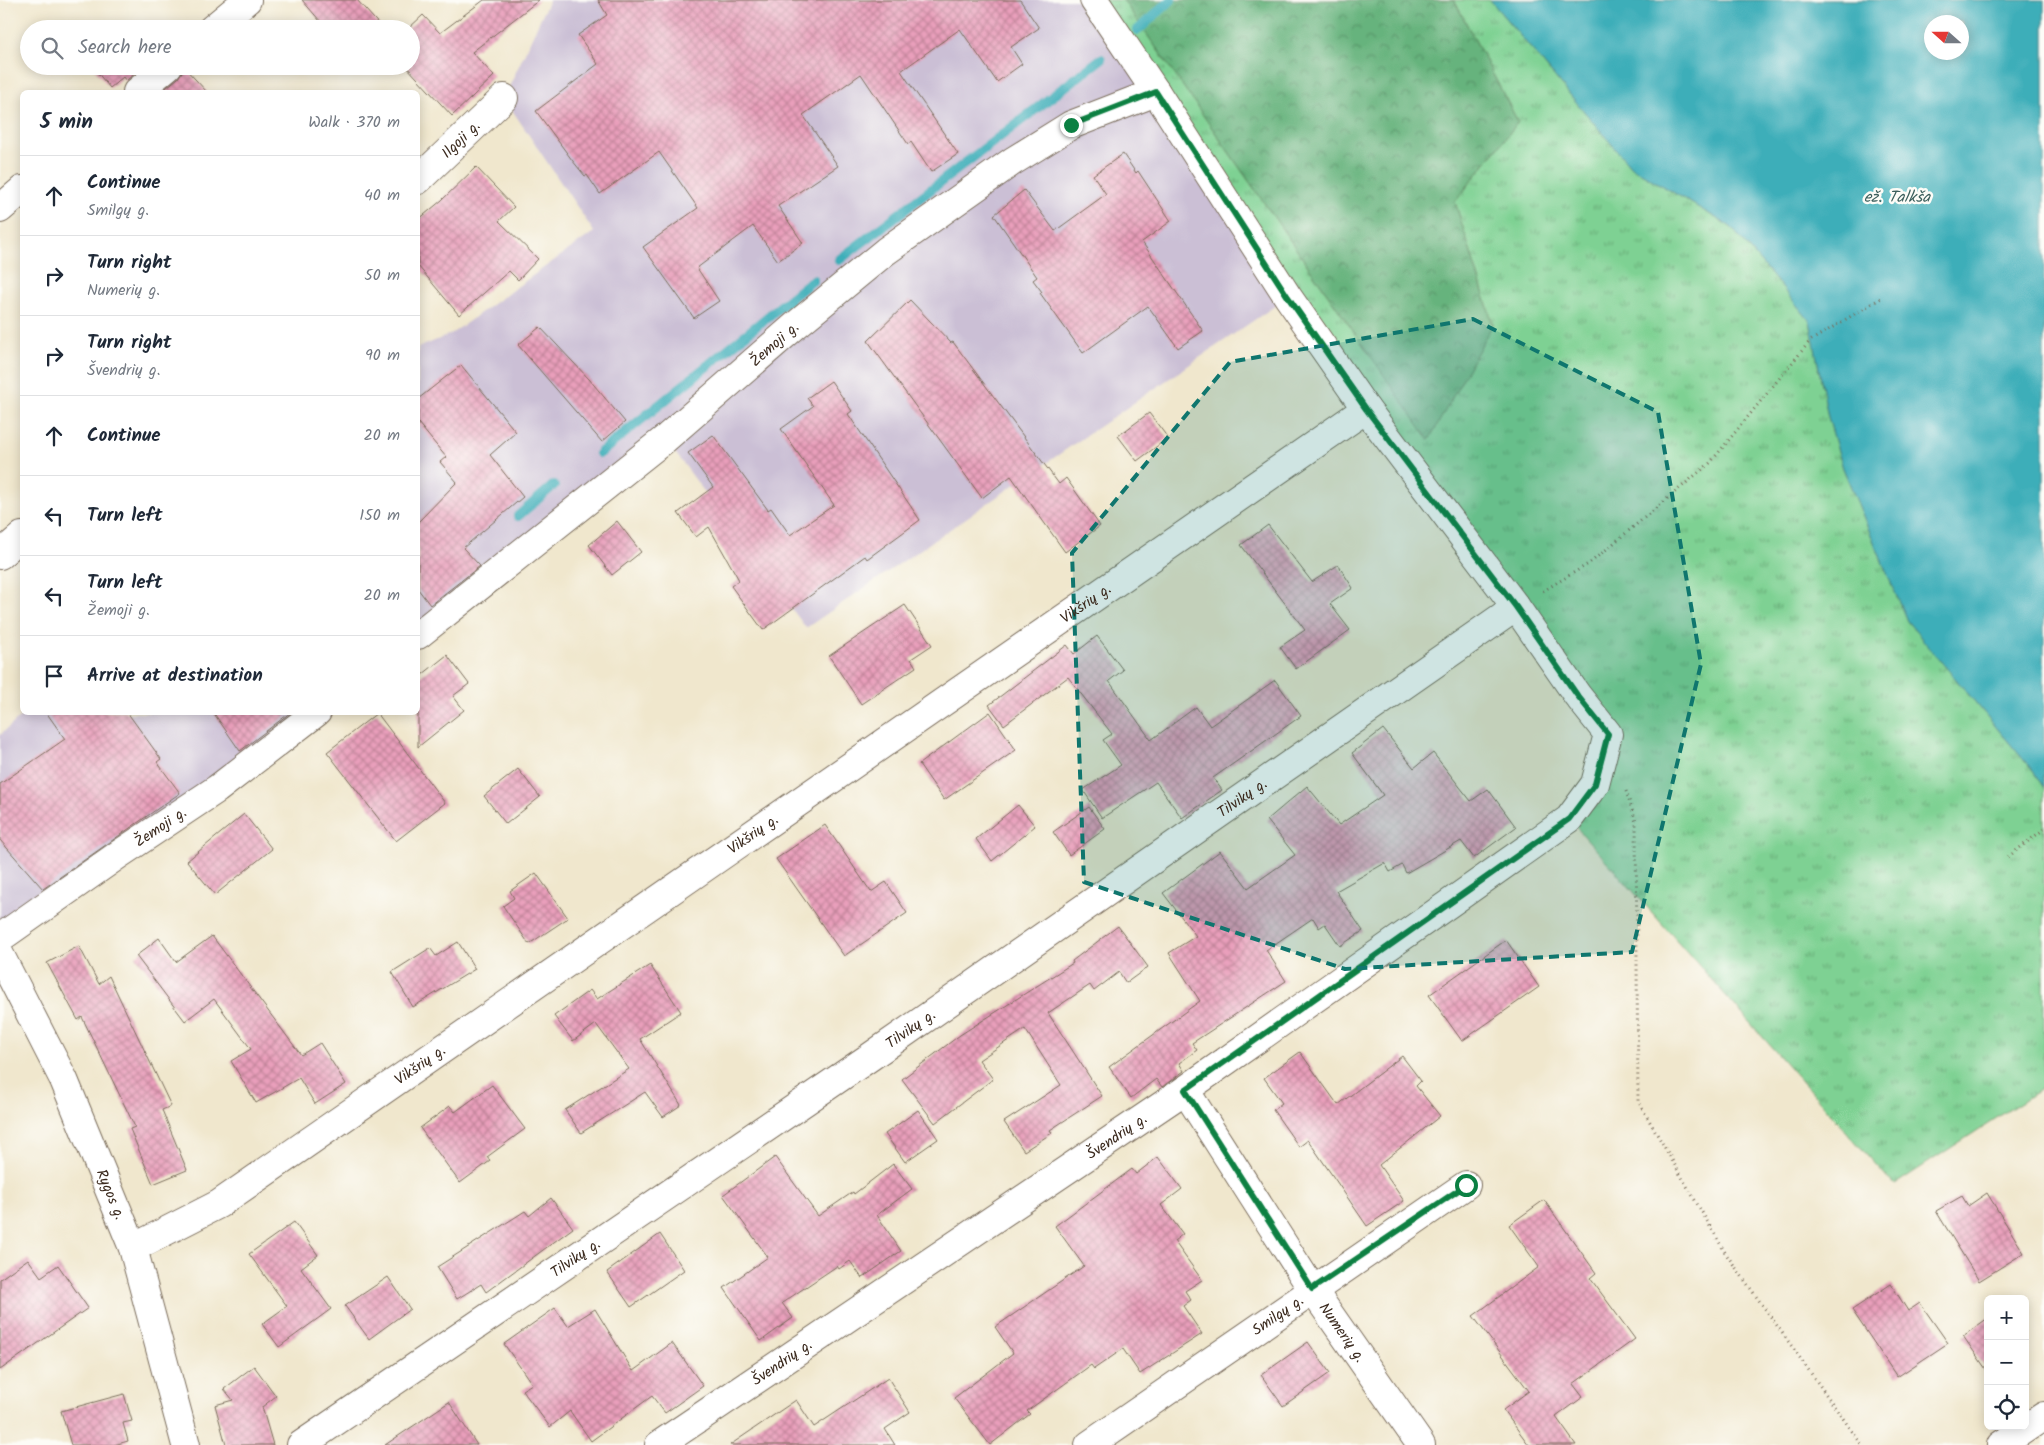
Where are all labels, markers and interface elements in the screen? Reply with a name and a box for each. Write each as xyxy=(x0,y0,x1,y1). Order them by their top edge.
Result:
north arrow xyxy=(1924,15,1969,60)
search box xyxy=(20,20,420,75)
text: Search here xyxy=(78,33,172,63)
icon: search xyxy=(38,34,66,62)
text: 5 min xyxy=(40,106,93,139)
text: Walk · 370 m xyxy=(308,110,400,135)
route end xyxy=(1060,114,1083,137)
street label: Ilgoji g. xyxy=(436,115,486,165)
text: Continue xyxy=(87,168,160,198)
icon: ahead xyxy=(40,182,68,210)
text: 40 m xyxy=(364,183,400,208)
water label: ež. Talkša xyxy=(1864,185,1932,210)
text: Smilgų g. xyxy=(87,198,149,223)
text: Turn right xyxy=(87,248,172,278)
icon: right xyxy=(40,262,68,290)
text: 50 m xyxy=(364,263,400,288)
text: Numerių g. xyxy=(87,278,160,303)
street label: Žemoji g. xyxy=(745,316,805,373)
text: Turn right xyxy=(87,328,172,358)
icon: right xyxy=(40,342,68,370)
text: 90 m xyxy=(365,343,400,368)
text: Švendrių g. xyxy=(87,358,160,383)
text: Continue xyxy=(87,421,160,451)
icon: ahead xyxy=(40,422,68,450)
text: 20 m xyxy=(364,423,400,448)
text: Turn left xyxy=(87,501,162,531)
icon: left xyxy=(40,502,68,530)
text: 150 m xyxy=(359,503,400,528)
text: Turn left xyxy=(87,568,162,598)
street label: Vikšrių g. xyxy=(1056,578,1117,630)
icon: left xyxy=(40,582,68,610)
text: 20 m xyxy=(364,583,400,608)
text: Žemoji g. xyxy=(87,598,150,623)
text: Arrive at destination xyxy=(87,661,263,691)
icon: arrive xyxy=(40,662,68,690)
street label: Tilvikų g. xyxy=(1213,773,1272,825)
street label: Žemoji g. xyxy=(130,801,192,854)
street label: Vikšrių g. xyxy=(723,809,784,861)
street label: Tilvikų g. xyxy=(881,1004,941,1056)
street label: Vikšrių g. xyxy=(390,1039,451,1092)
street label: Švendrių g. xyxy=(1082,1108,1152,1166)
street label: Rygos g. xyxy=(89,1166,131,1224)
route start xyxy=(1455,1174,1478,1197)
street label: Tilvikų g. xyxy=(546,1233,606,1285)
street label: Smilgų g. xyxy=(1247,1289,1309,1342)
map controls xyxy=(1984,1295,2029,1430)
button: + xyxy=(1984,1295,2029,1340)
street label: Numerių g. xyxy=(1312,1298,1371,1368)
street label: Švendrių g. xyxy=(747,1334,818,1392)
button: − xyxy=(1984,1340,2029,1385)
button: locate xyxy=(1984,1385,2029,1430)

